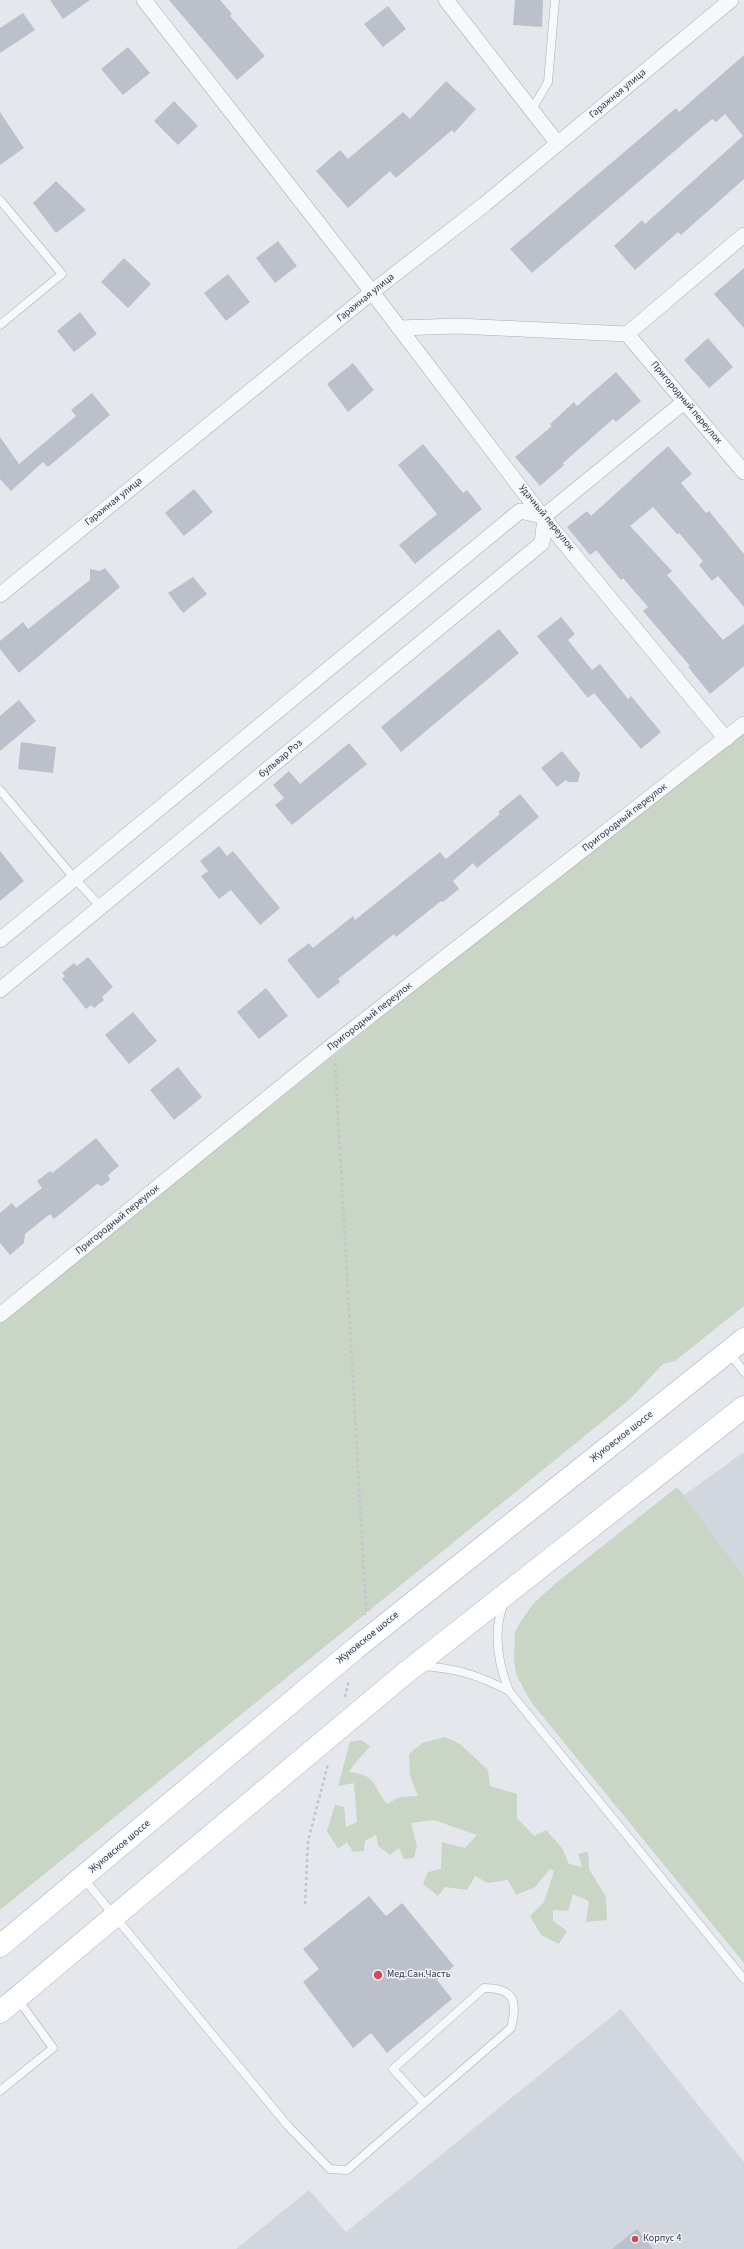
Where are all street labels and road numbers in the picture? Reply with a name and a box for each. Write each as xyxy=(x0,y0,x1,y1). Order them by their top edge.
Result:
street label: Гаражная улица xyxy=(587,67,649,121)
street label: Гаражная улица xyxy=(335,271,397,325)
street label: Пригородный переулок xyxy=(648,359,724,447)
street label: Гаражная улица xyxy=(83,475,145,529)
street label: Удачный переулок xyxy=(516,483,576,553)
street label: бульвар Роз xyxy=(257,737,305,781)
street label: Пригородный переулок xyxy=(580,781,670,855)
street label: Пригородный переулок xyxy=(325,980,415,1054)
street label: Пригородный переулок xyxy=(74,1182,162,1258)
street label: Жуковское шоссе xyxy=(588,1409,656,1465)
street label: Жуковское шоссе xyxy=(335,1609,401,1667)
street label: Жуковское шоссе xyxy=(87,1818,153,1876)

